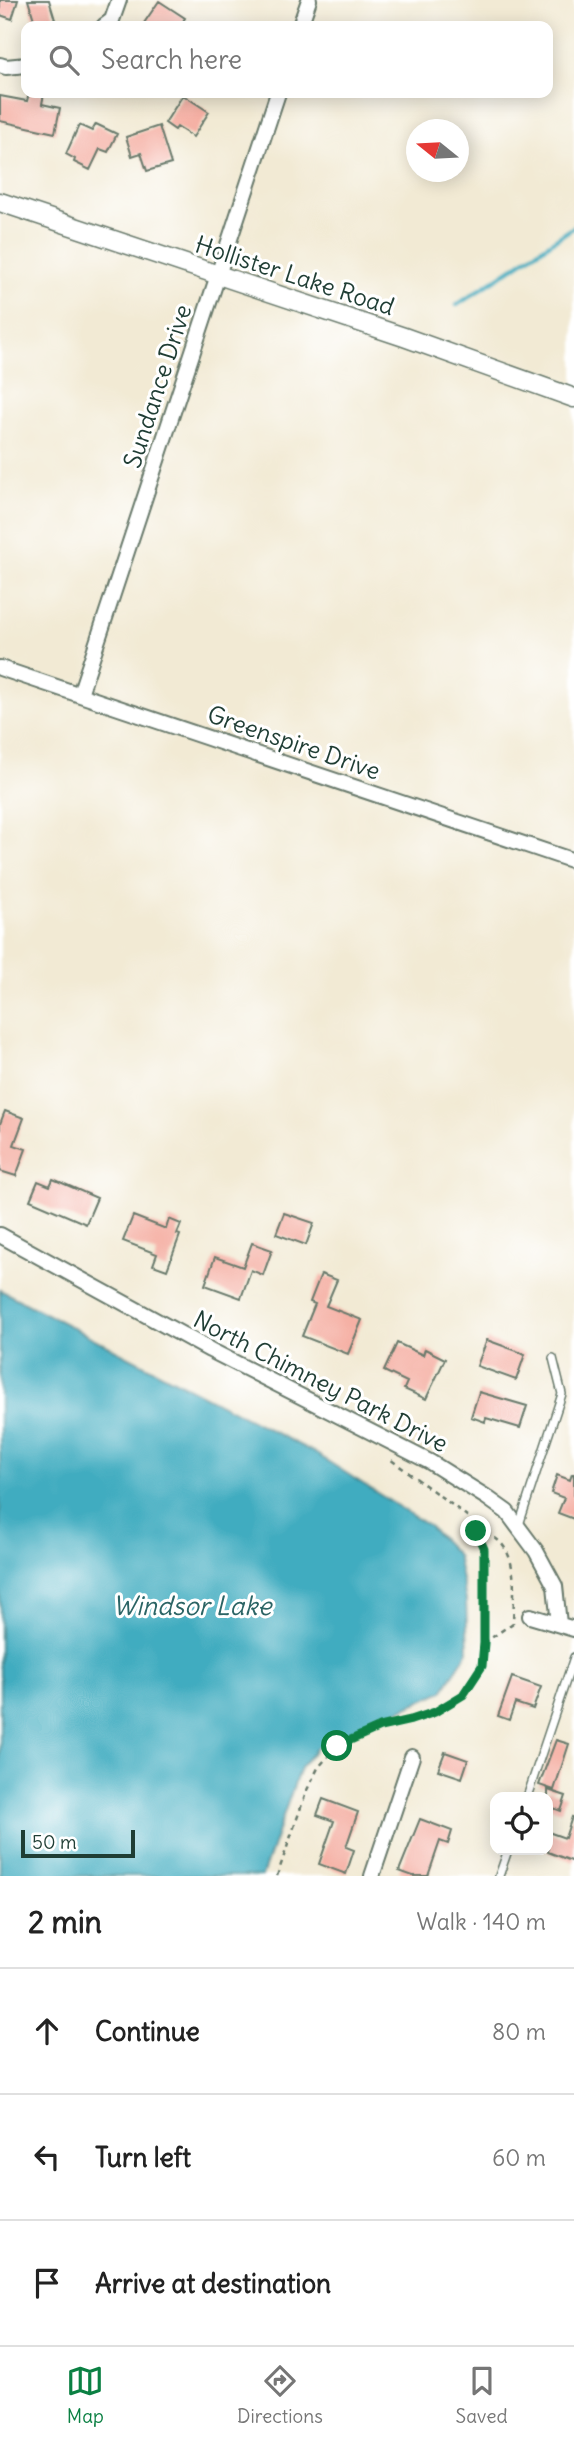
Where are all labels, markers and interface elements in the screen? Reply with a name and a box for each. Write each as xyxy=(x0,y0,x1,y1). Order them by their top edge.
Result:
search box xyxy=(21,21,553,98)
icon: search xyxy=(45,41,83,79)
text: Search here xyxy=(101,43,242,76)
north arrow xyxy=(406,119,469,182)
street label: Hollister Lake Road xyxy=(192,229,398,321)
street label: Sundance Drive xyxy=(116,300,198,472)
street label: Greenspire Drive xyxy=(204,698,384,786)
street label: North Chimney Park Drive xyxy=(189,1304,453,1458)
route end xyxy=(460,1515,491,1546)
water label: Windsor Lake xyxy=(113,1589,273,1622)
route start xyxy=(321,1730,352,1761)
map controls xyxy=(490,1792,553,1855)
button: locate xyxy=(490,1792,553,1855)
scale bar xyxy=(21,1827,135,1859)
text: 50 m xyxy=(32,1830,77,1854)
text: 2 min xyxy=(28,1903,102,1941)
text: Walk · 140 m xyxy=(417,1907,546,1936)
icon: ahead xyxy=(28,2012,66,2050)
text: Continue xyxy=(95,2015,200,2048)
text: 80 m xyxy=(492,2017,546,2046)
icon: left xyxy=(28,2138,66,2176)
text: Turn left xyxy=(95,2141,191,2174)
text: 60 m xyxy=(492,2143,546,2172)
icon: arrive xyxy=(28,2264,66,2302)
text: Arrive at destination xyxy=(95,2267,331,2300)
tab: Map xyxy=(66,2362,104,2428)
tab: Directions xyxy=(237,2362,323,2428)
tab: Saved xyxy=(456,2362,508,2428)

